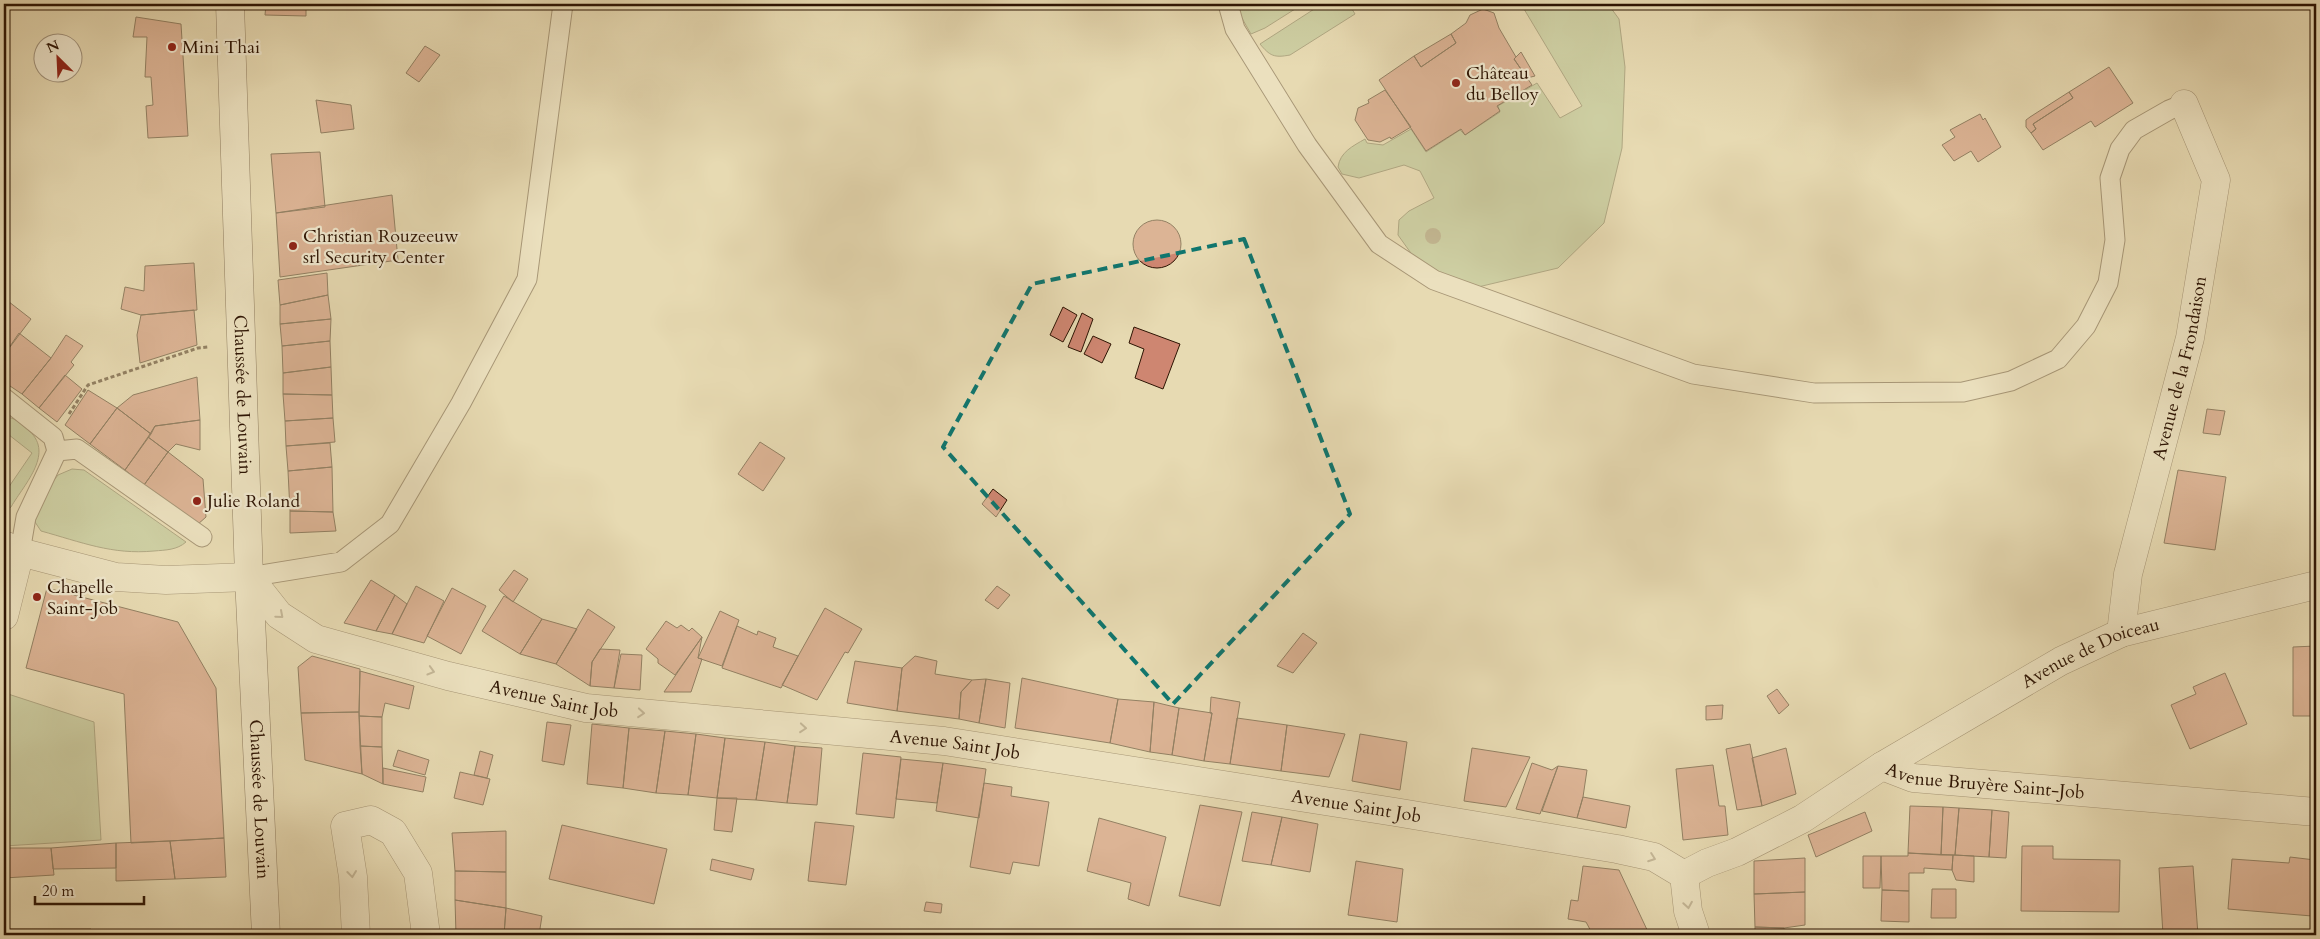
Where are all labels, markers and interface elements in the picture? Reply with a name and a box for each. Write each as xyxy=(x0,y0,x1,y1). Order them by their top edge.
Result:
north arrow xyxy=(32,32,82,82)
text: N xyxy=(43,35,62,58)
place label: Mini Thai xyxy=(182,35,260,60)
marker: Mini Thai xyxy=(166,41,178,53)
place label: Château du Belloy xyxy=(1466,61,1540,107)
marker: Château du Belloy xyxy=(1450,77,1462,89)
place label: Christian Rouzeeuw srl Security Center xyxy=(303,224,459,270)
marker: Christian Rouzeeuw srl Security Center xyxy=(287,240,299,252)
street label: Avenue de la Frondaison xyxy=(2146,273,2213,463)
street label: Chaussée de Louvain xyxy=(227,314,258,476)
place label: Julie Roland xyxy=(204,489,300,514)
marker: Julie Roland xyxy=(191,495,203,507)
place label: Chapelle Saint-Job xyxy=(47,575,118,621)
marker: Chapelle Saint-Job xyxy=(31,591,43,603)
one-way arrow xyxy=(275,609,284,618)
street label: Avenue de Doiceau xyxy=(2017,612,2162,695)
one-way arrow xyxy=(426,666,435,676)
street label: Avenue Saint Job xyxy=(487,674,620,724)
one-way arrow xyxy=(638,708,646,719)
street label: Chaussée de Louvain xyxy=(243,719,275,881)
one-way arrow xyxy=(799,722,807,733)
street label: Avenue Saint Job xyxy=(889,724,1022,766)
street label: Avenue Bruyère Saint-Job xyxy=(1882,757,2086,805)
street label: Avenue Saint Job xyxy=(1289,784,1423,829)
one-way arrow xyxy=(1647,852,1656,862)
one-way arrow xyxy=(346,870,357,878)
scale bar xyxy=(35,874,144,906)
text: 20 m xyxy=(42,881,74,901)
one-way arrow xyxy=(1682,901,1692,910)

